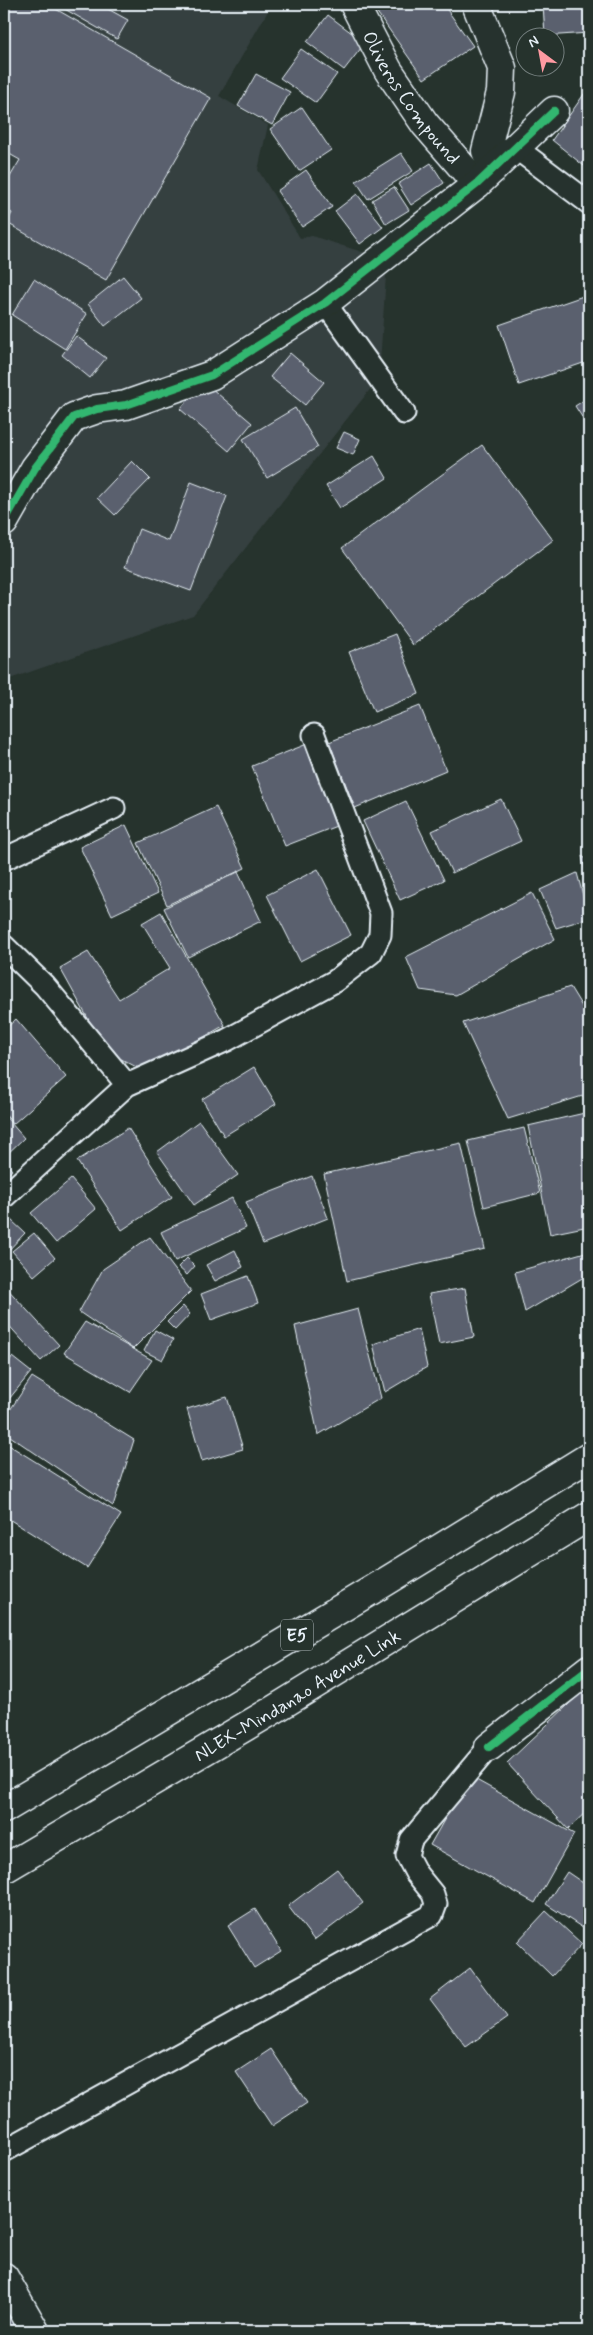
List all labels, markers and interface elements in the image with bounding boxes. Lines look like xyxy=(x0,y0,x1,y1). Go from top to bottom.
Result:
street label: Oliveros Compound xyxy=(356,27,465,170)
north arrow xyxy=(516,28,566,78)
text: N xyxy=(525,32,542,52)
road number: E5 xyxy=(281,1620,313,1650)
street label: NLEX-Mindanao Avenue Link xyxy=(190,1624,406,1768)

